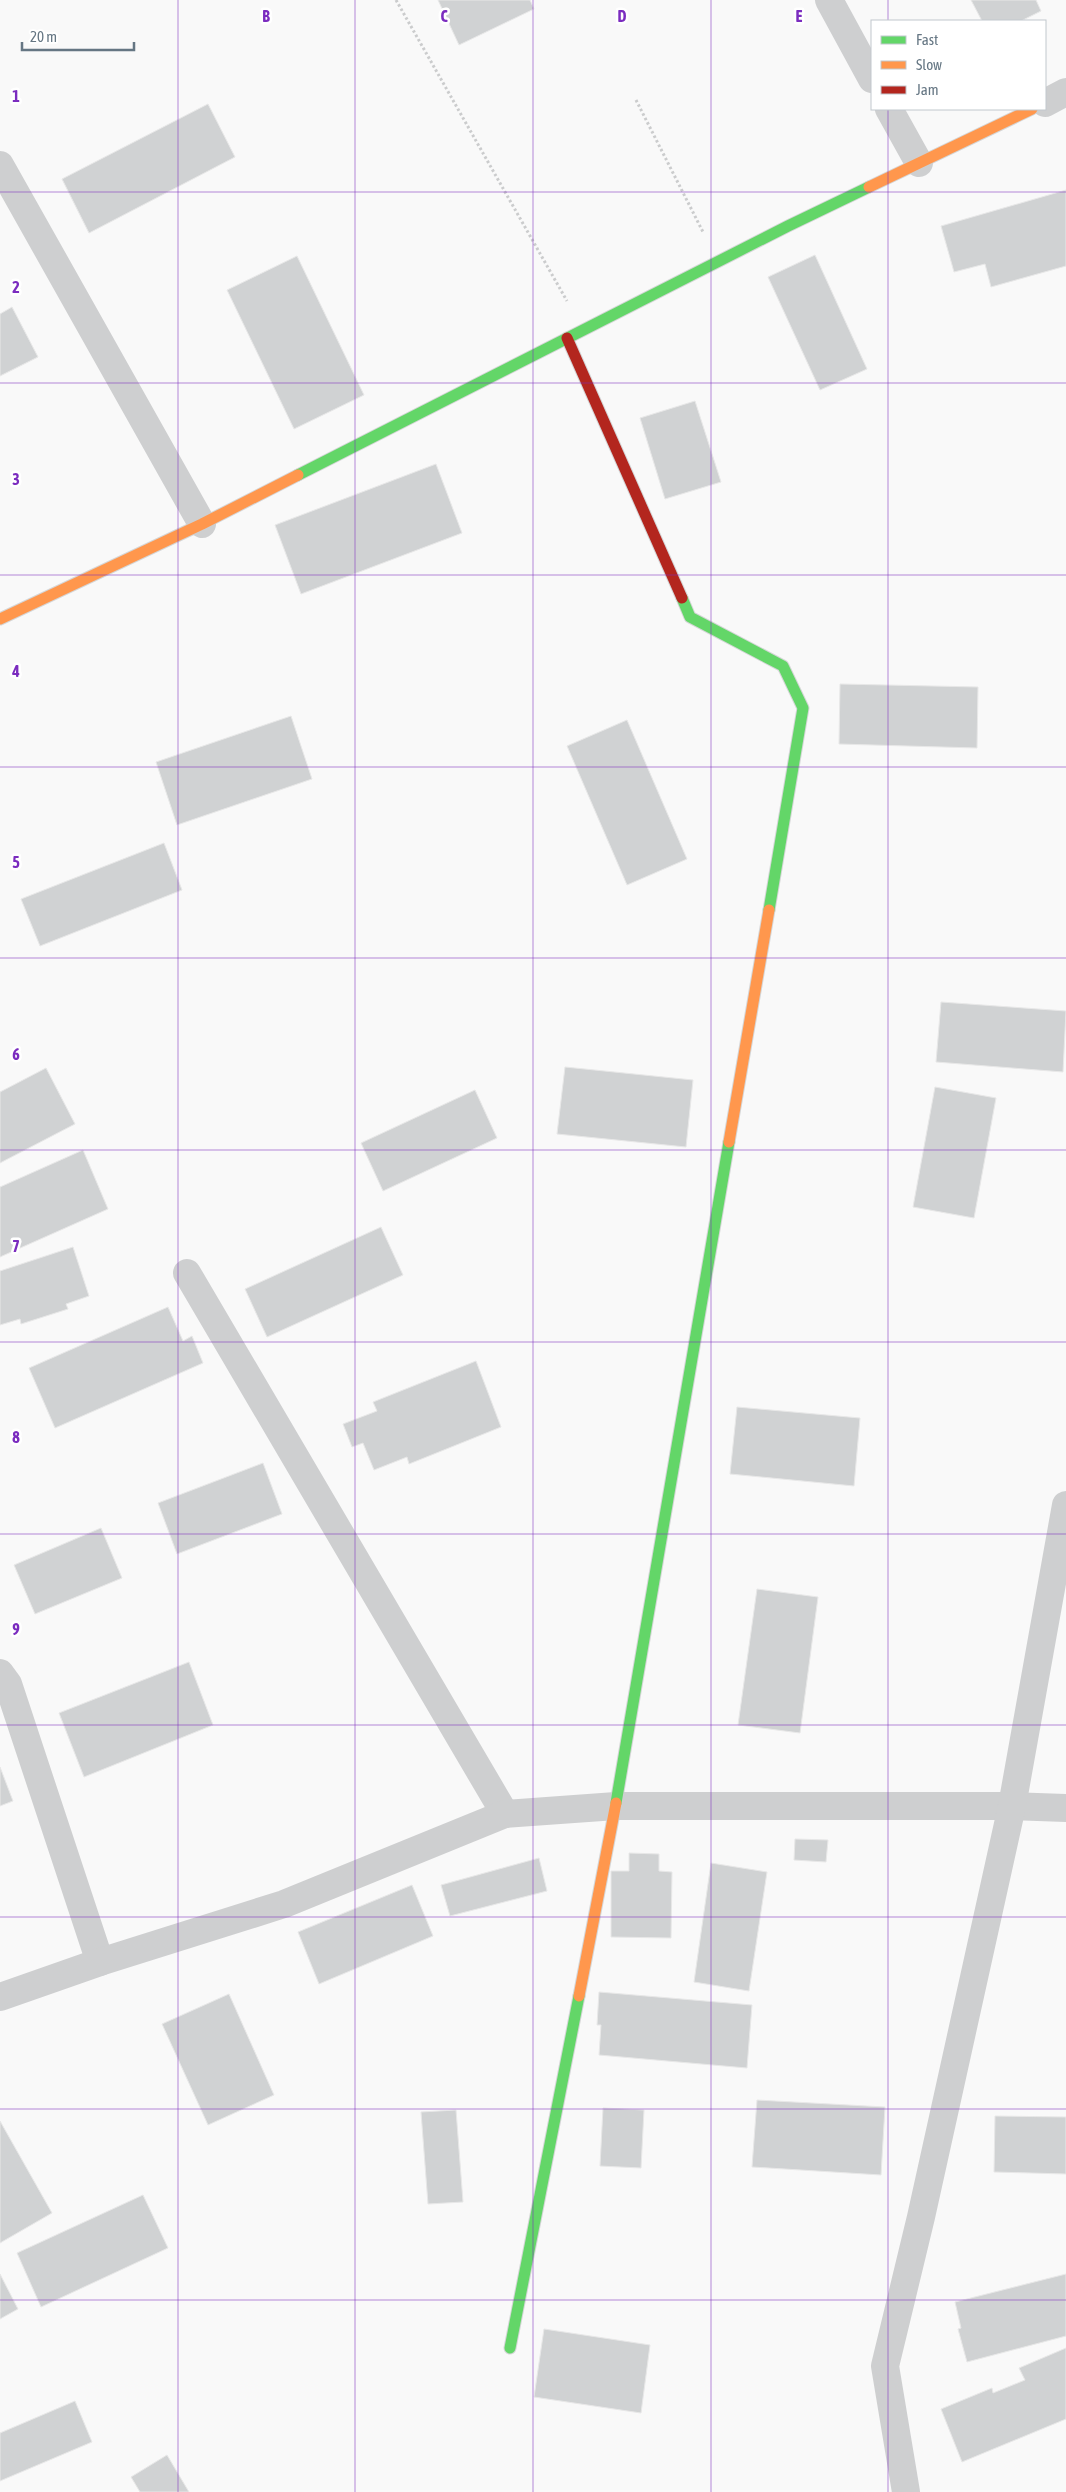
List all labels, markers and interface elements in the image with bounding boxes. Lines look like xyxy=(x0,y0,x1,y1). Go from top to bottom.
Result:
text: B xyxy=(262,7,270,25)
text: C xyxy=(440,7,448,25)
text: D xyxy=(618,7,627,25)
text: E xyxy=(796,7,803,25)
scale bar xyxy=(22,20,135,52)
legend xyxy=(871,20,1046,110)
text: 20 m xyxy=(30,28,57,45)
text: Fast xyxy=(916,31,938,48)
text: Slow xyxy=(916,56,942,73)
text: Jam xyxy=(916,81,939,98)
text: 1 xyxy=(12,87,20,105)
text: 2 xyxy=(12,278,20,296)
text: 3 xyxy=(12,470,20,488)
text: 4 xyxy=(11,662,20,680)
text: 5 xyxy=(12,853,20,871)
text: 6 xyxy=(12,1045,20,1063)
text: 7 xyxy=(12,1237,20,1255)
text: 8 xyxy=(12,1428,20,1446)
text: 9 xyxy=(12,1620,20,1638)

